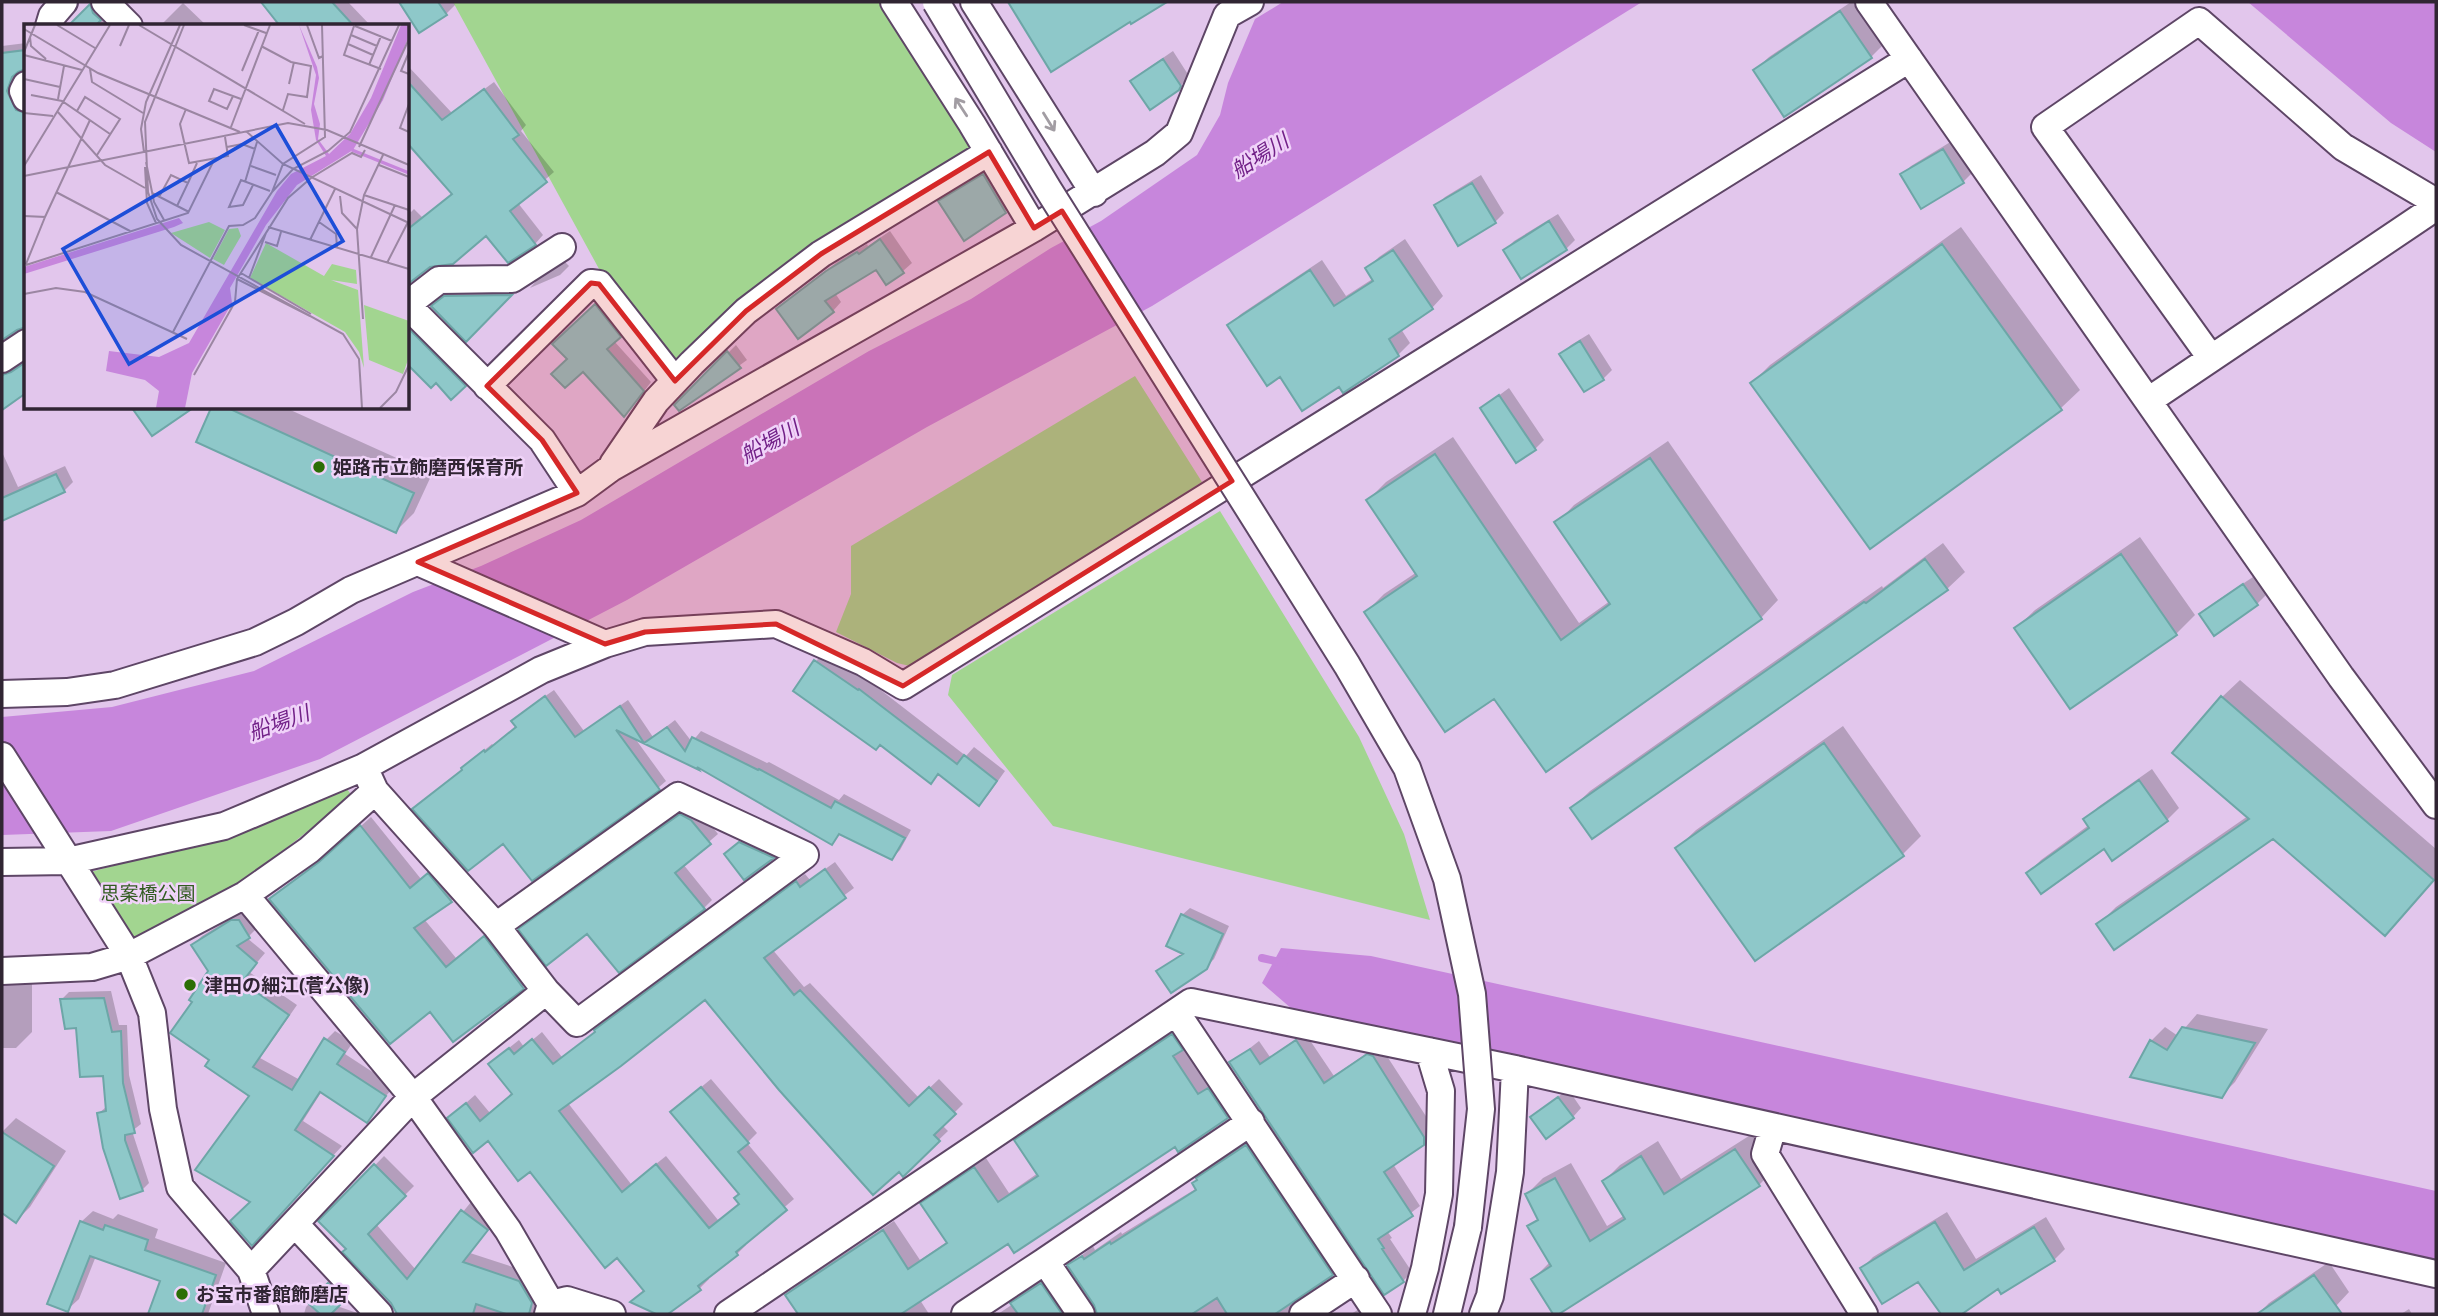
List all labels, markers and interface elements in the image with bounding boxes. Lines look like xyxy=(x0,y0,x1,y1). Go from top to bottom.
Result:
inset map xyxy=(24,24,410,410)
one-way arrow xyxy=(954,98,969,117)
one-way arrow xyxy=(1043,111,1057,131)
water label: 船場川 xyxy=(1225,126,1295,184)
water label: 船場川 xyxy=(735,413,806,469)
place label: 姫路市立飾磨西保育所 xyxy=(333,454,523,480)
marker: 姫路市立飾磨西保育所 xyxy=(311,459,327,475)
water label: 船場川 xyxy=(244,697,315,746)
park label: 思案橋公園 xyxy=(100,880,196,906)
place label: 津田の細江(菅公像) xyxy=(204,972,369,998)
marker: 津田の細江(菅公像) xyxy=(182,977,198,993)
place label: お宝市番館飾磨店 xyxy=(196,1281,348,1307)
marker: お宝市番館飾磨店 xyxy=(174,1286,190,1302)

